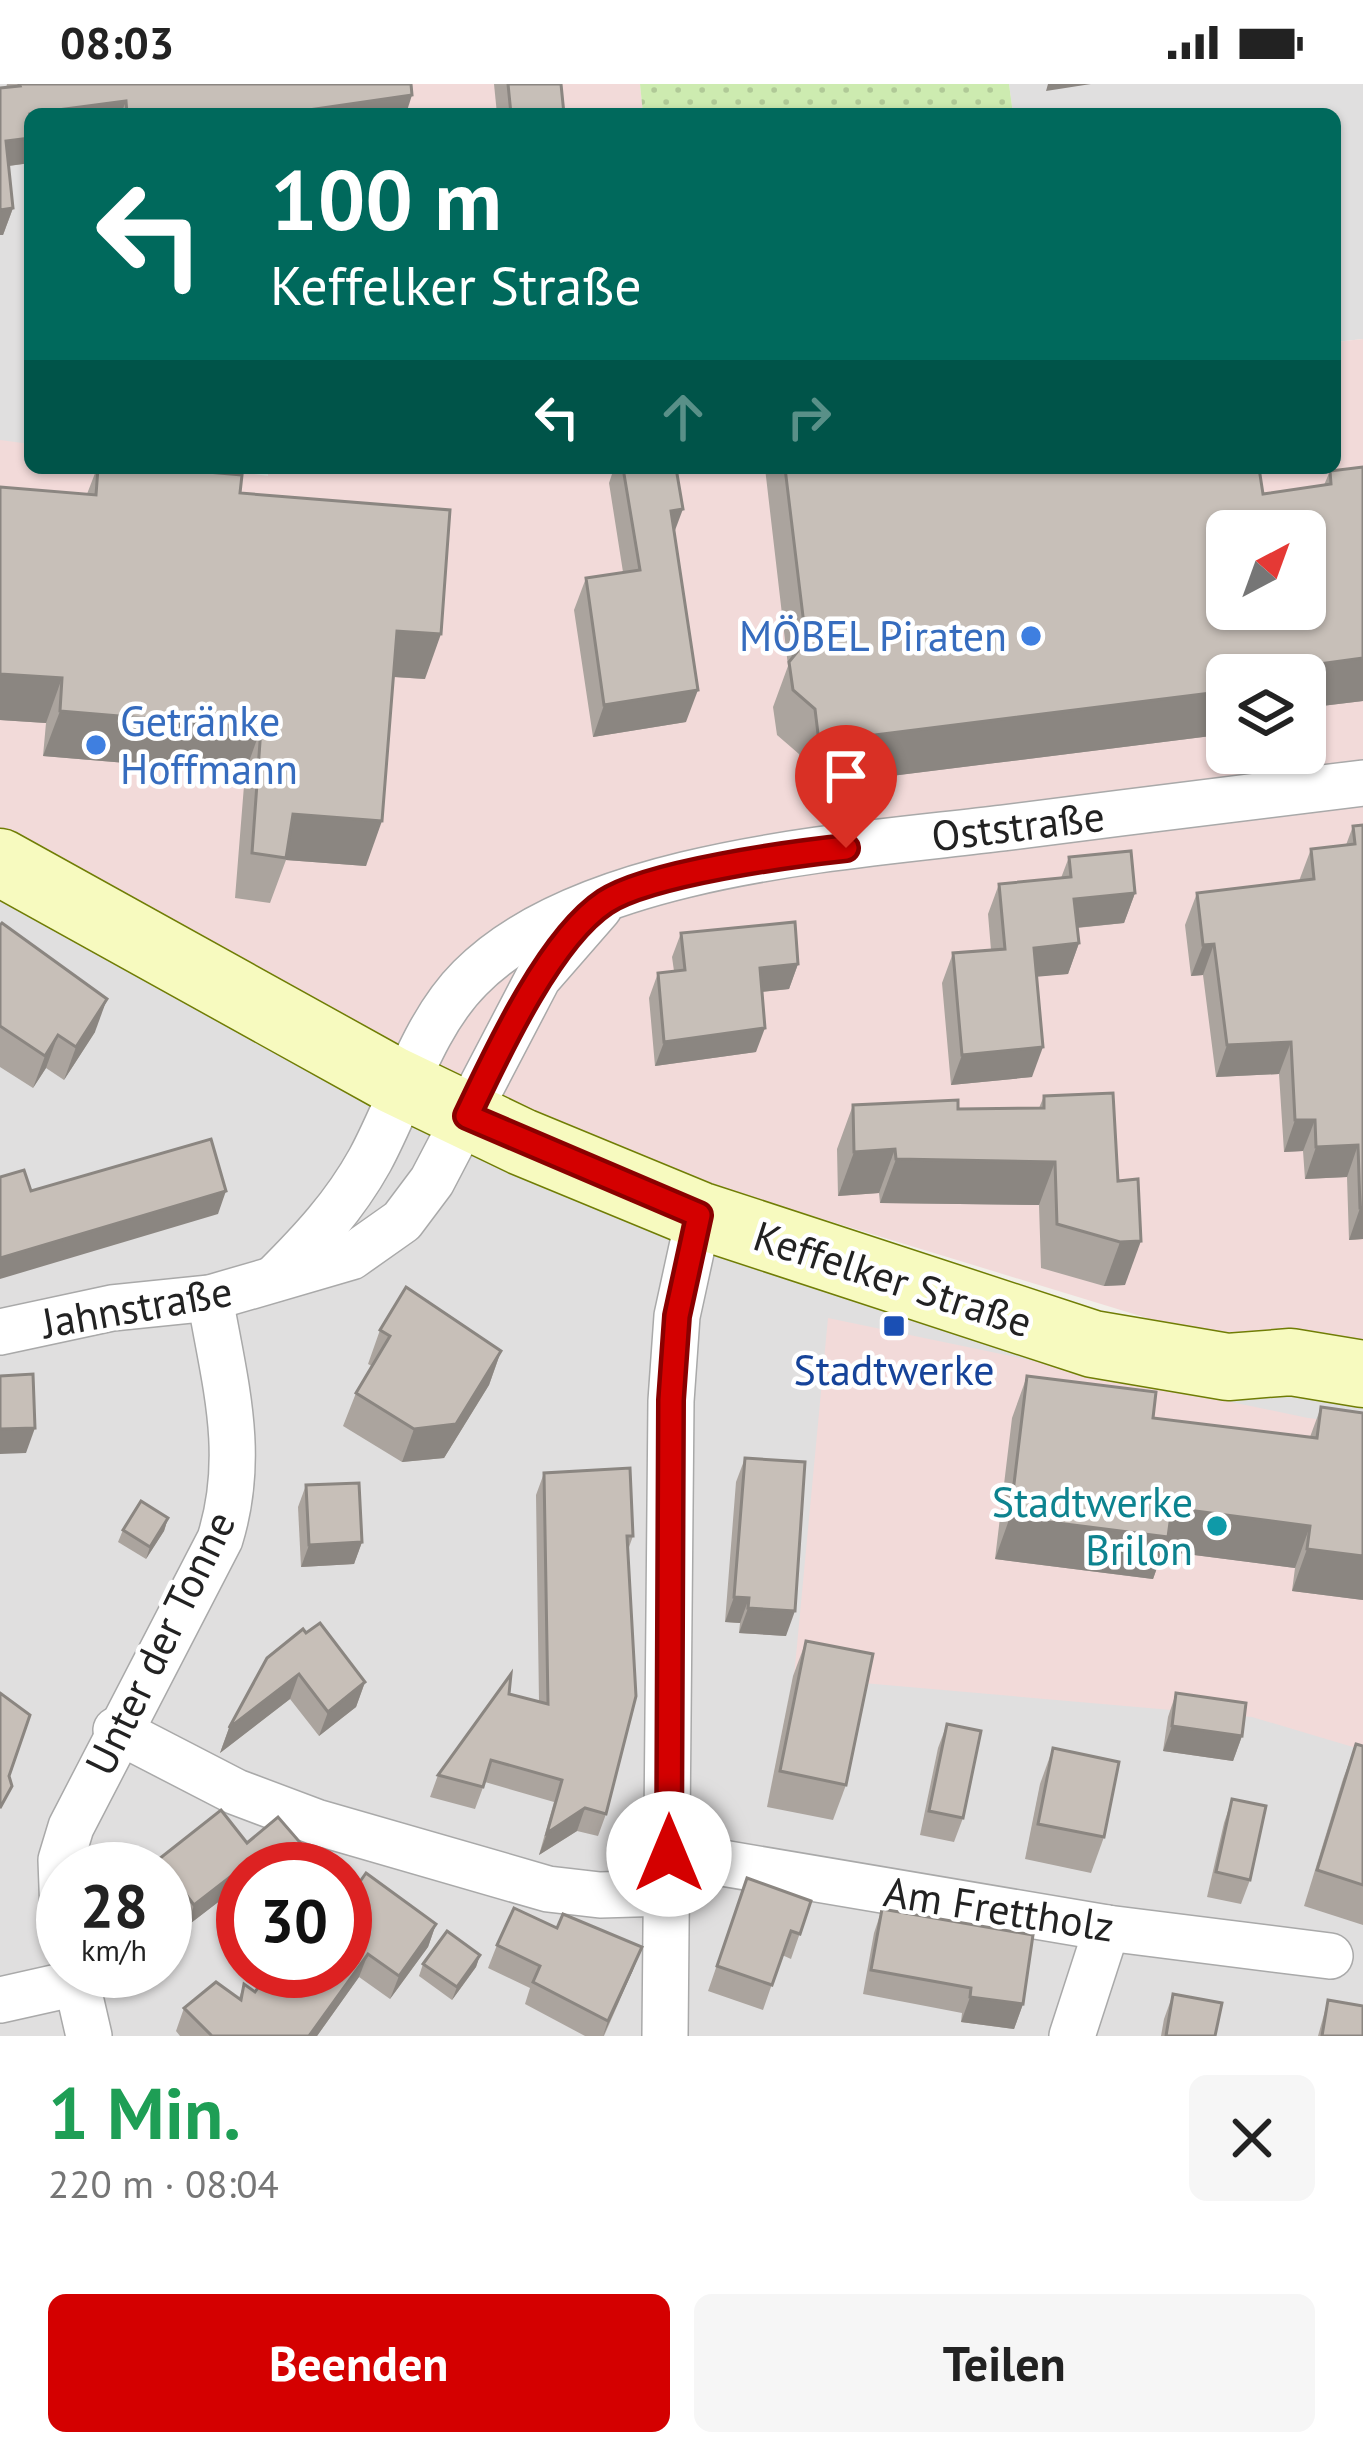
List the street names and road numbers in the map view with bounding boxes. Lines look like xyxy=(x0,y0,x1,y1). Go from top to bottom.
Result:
street label: Oststraße xyxy=(928,788,1108,863)
street label: Keffelker Straße xyxy=(747,1208,1039,1349)
street label: Jahnstraße xyxy=(36,1263,236,1351)
street label: Unter der Tonne xyxy=(72,1502,247,1784)
street label: Am Frettholz xyxy=(880,1863,1118,1954)

